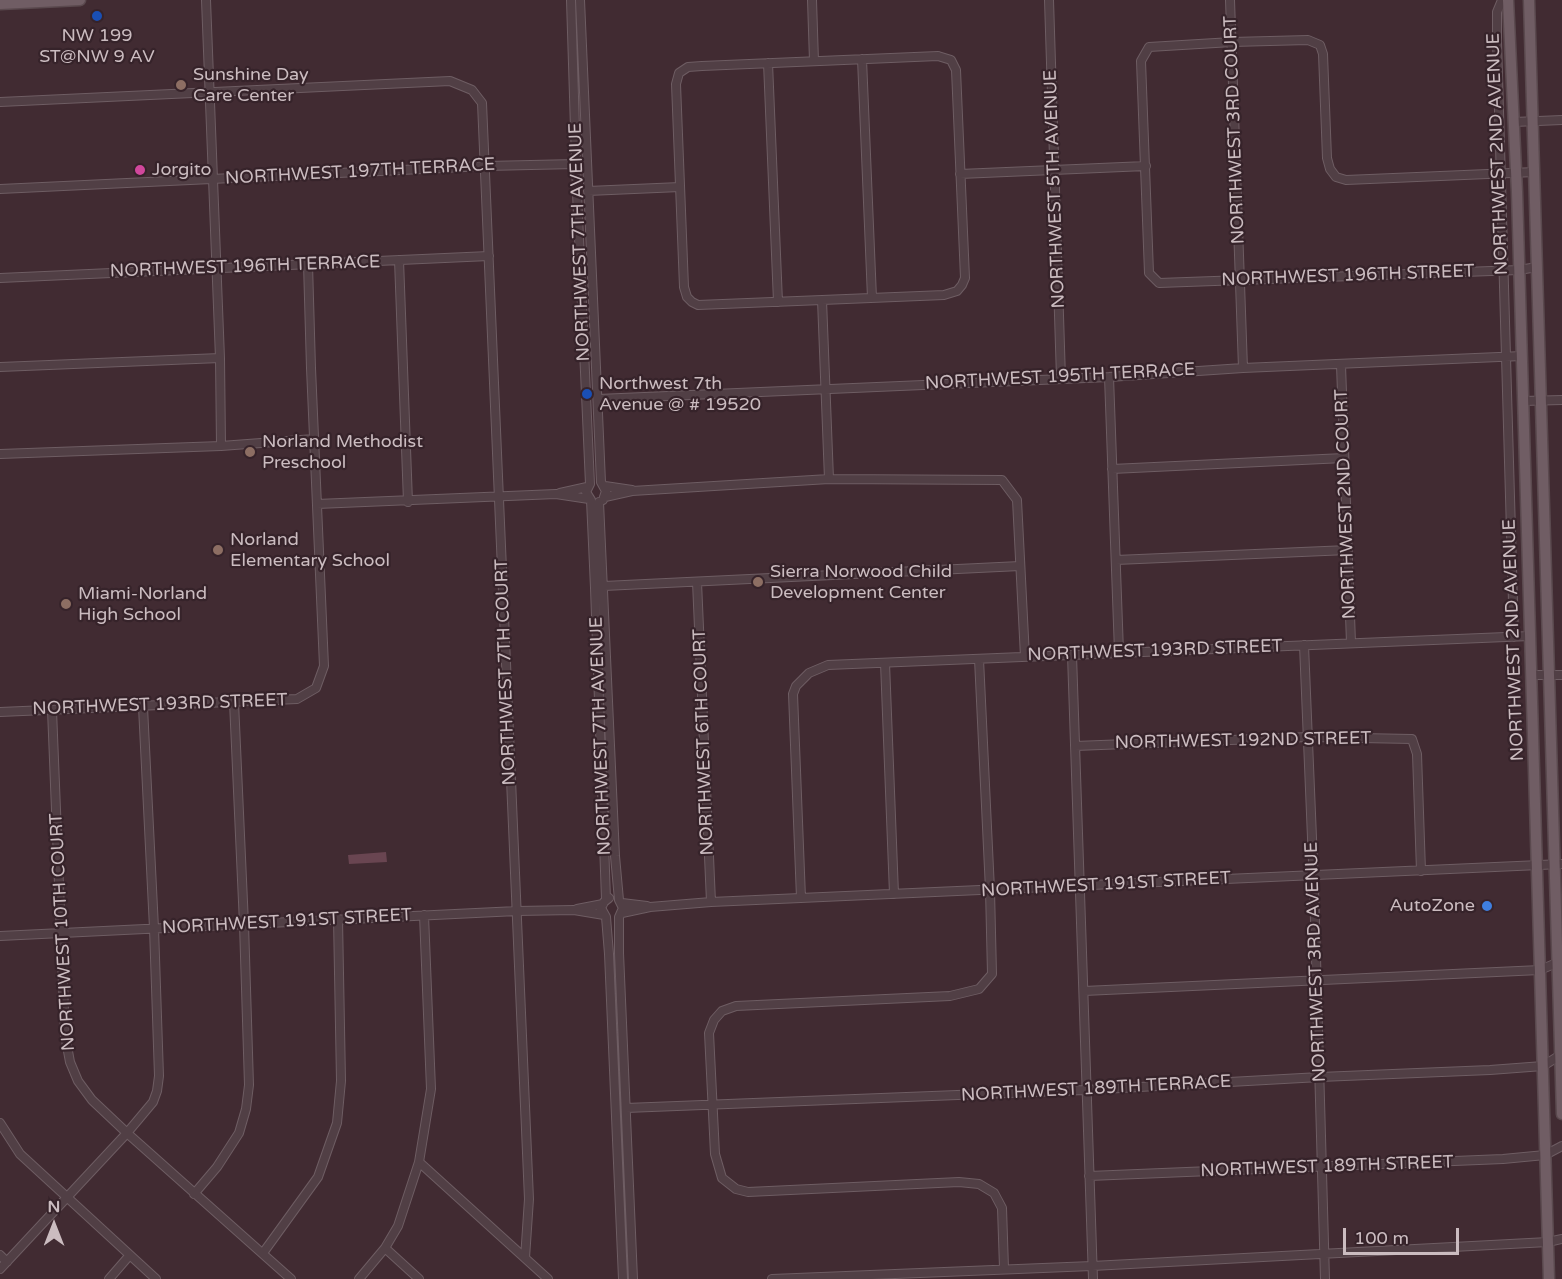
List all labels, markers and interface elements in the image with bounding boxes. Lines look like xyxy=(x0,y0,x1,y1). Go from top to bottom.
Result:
marker: NW 199 ST@NW 9 AV xyxy=(90,9,104,23)
street label: NORTHWEST 3RD COURT xyxy=(1220,15,1250,245)
place label: NW 199 ST@NW 9 AV xyxy=(39,25,155,68)
street label: NORTHWEST 2ND AVENUE xyxy=(1483,33,1513,275)
place label: Sunshine Day Care Center xyxy=(193,64,309,106)
street label: NORTHWEST 5TH AVENUE xyxy=(1040,69,1070,309)
marker: Sunshine Day Care Center xyxy=(174,78,188,92)
street label: NORTHWEST 7TH AVENUE xyxy=(565,122,595,362)
street label: NORTHWEST 197TH TERRACE xyxy=(224,154,496,190)
place label: Jorgito xyxy=(152,159,211,181)
marker: Jorgito xyxy=(133,163,147,177)
street label: NORTHWEST 196TH TERRACE xyxy=(109,251,381,283)
street label: NORTHWEST 196TH STREET xyxy=(1221,261,1475,291)
street label: NORTHWEST 195TH TERRACE xyxy=(924,359,1196,395)
place label: Northwest 7th Avenue @ # 19520 xyxy=(599,373,761,416)
marker: Northwest 7th Avenue @ # 19520 xyxy=(580,387,594,401)
street label: NORTHWEST 2ND COURT xyxy=(1331,389,1361,619)
place label: Norland Methodist Preschool xyxy=(262,431,423,474)
marker: Norland Methodist Preschool xyxy=(243,445,257,459)
street label: NORTHWEST 2ND AVENUE xyxy=(1499,519,1529,761)
place label: Norland Elementary School xyxy=(230,529,390,572)
marker: Norland Elementary School xyxy=(211,543,225,557)
street label: NORTHWEST 7TH COURT xyxy=(491,558,521,786)
place label: Sierra Norwood Child Development Center xyxy=(770,561,952,604)
marker: Sierra Norwood Child Development Center xyxy=(751,575,765,589)
place label: Miami-Norland High School xyxy=(78,583,207,626)
marker: Miami-Norland High School xyxy=(59,597,73,611)
street label: NORTHWEST 7TH AVENUE xyxy=(586,616,616,856)
street label: NORTHWEST 6TH COURT xyxy=(689,628,719,856)
street label: NORTHWEST 193RD STREET xyxy=(1027,636,1283,666)
street label: NORTHWEST 193RD STREET xyxy=(32,690,288,720)
street label: NORTHWEST 192ND STREET xyxy=(1114,728,1372,754)
street label: NORTHWEST 10TH COURT xyxy=(46,812,80,1052)
street label: NORTHWEST 3RD AVENUE xyxy=(1301,841,1331,1083)
street label: NORTHWEST 191ST STREET xyxy=(980,868,1232,902)
place label: AutoZone xyxy=(1390,895,1475,917)
marker: AutoZone xyxy=(1480,899,1494,913)
street label: NORTHWEST 191ST STREET xyxy=(161,905,413,939)
street label: NORTHWEST 189TH TERRACE xyxy=(960,1071,1232,1107)
street label: NORTHWEST 189TH STREET xyxy=(1200,1152,1454,1182)
north arrow xyxy=(24,1195,84,1255)
text: N xyxy=(48,1197,60,1217)
scale bar xyxy=(1346,1216,1462,1254)
text: 100 m xyxy=(1354,1227,1409,1249)

